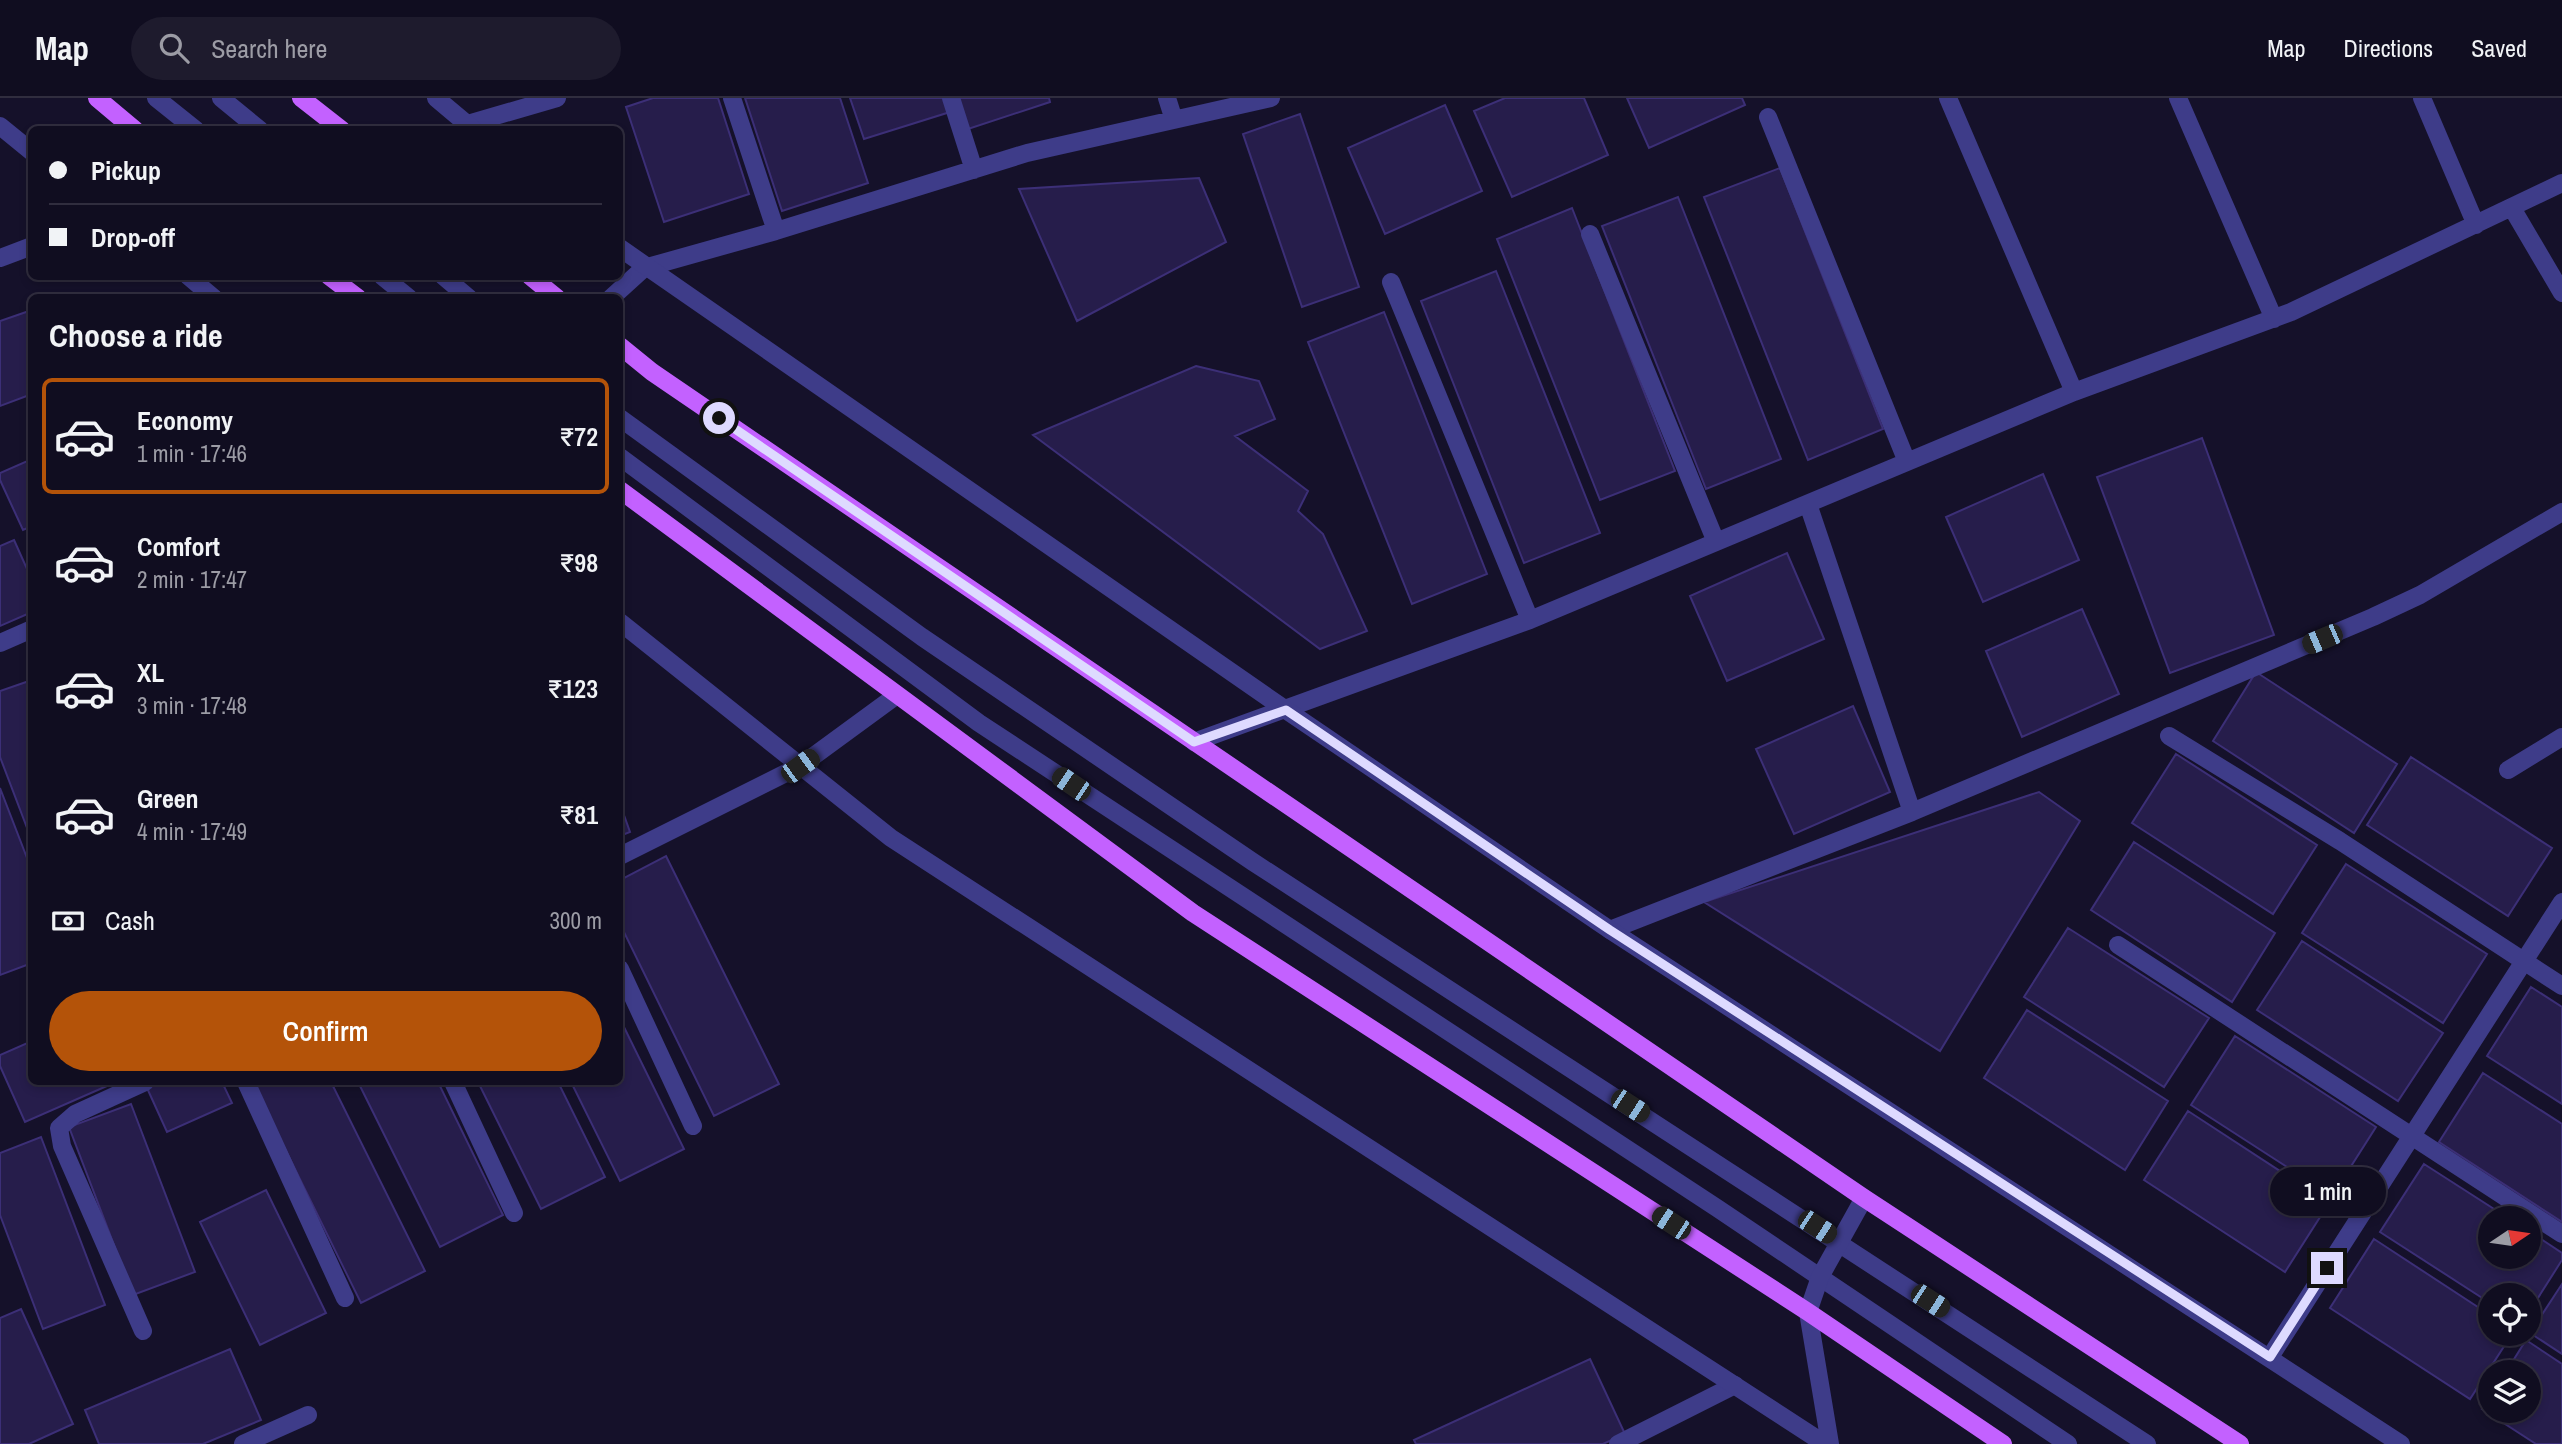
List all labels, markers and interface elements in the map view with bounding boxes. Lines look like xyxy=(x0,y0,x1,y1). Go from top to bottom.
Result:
search box xyxy=(131,17,621,80)
text: Map xyxy=(35,26,89,70)
icon: search xyxy=(155,29,193,67)
text: Search here xyxy=(211,31,327,66)
text: Map xyxy=(2267,32,2305,64)
text: Directions xyxy=(2343,32,2433,64)
text: Saved xyxy=(2471,32,2527,64)
text: Pickup xyxy=(91,153,161,188)
text: Drop-off xyxy=(91,220,175,255)
text: Choose a ride xyxy=(49,314,223,357)
route start xyxy=(703,402,735,434)
text: Economy xyxy=(137,403,233,438)
icon: car xyxy=(53,405,116,468)
text: ₹72 xyxy=(559,419,598,454)
text: 1 min · 17:46 xyxy=(137,438,247,469)
text: Comfort xyxy=(137,529,220,564)
icon: car xyxy=(53,531,116,594)
text: ₹98 xyxy=(559,545,598,580)
text: 2 min · 17:47 xyxy=(137,564,247,595)
car xyxy=(2299,621,2346,657)
text: XL xyxy=(137,655,164,690)
icon: car xyxy=(53,657,116,720)
text: ₹123 xyxy=(548,671,598,706)
text: 3 min · 17:48 xyxy=(137,690,247,721)
car xyxy=(777,745,824,787)
car xyxy=(1048,764,1095,804)
text: Green xyxy=(137,781,199,816)
icon: car xyxy=(53,783,116,846)
text: ₹81 xyxy=(559,797,598,832)
text: 4 min · 17:49 xyxy=(137,816,247,847)
icon: cash xyxy=(49,902,87,940)
text: Cash xyxy=(105,903,155,938)
text: 300 m xyxy=(550,905,602,936)
button: Confirm xyxy=(49,991,602,1071)
car xyxy=(1607,1086,1654,1126)
callout: 1 min xyxy=(2269,1166,2385,1216)
text: 1 min xyxy=(2304,1176,2352,1207)
car xyxy=(1648,1203,1695,1243)
north arrow xyxy=(2478,1206,2541,1269)
map controls xyxy=(2478,1206,2541,1423)
car xyxy=(1794,1207,1841,1247)
route end xyxy=(2311,1252,2343,1284)
car xyxy=(1907,1281,1954,1321)
button: locate xyxy=(2478,1283,2541,1346)
button: layers xyxy=(2478,1360,2541,1423)

